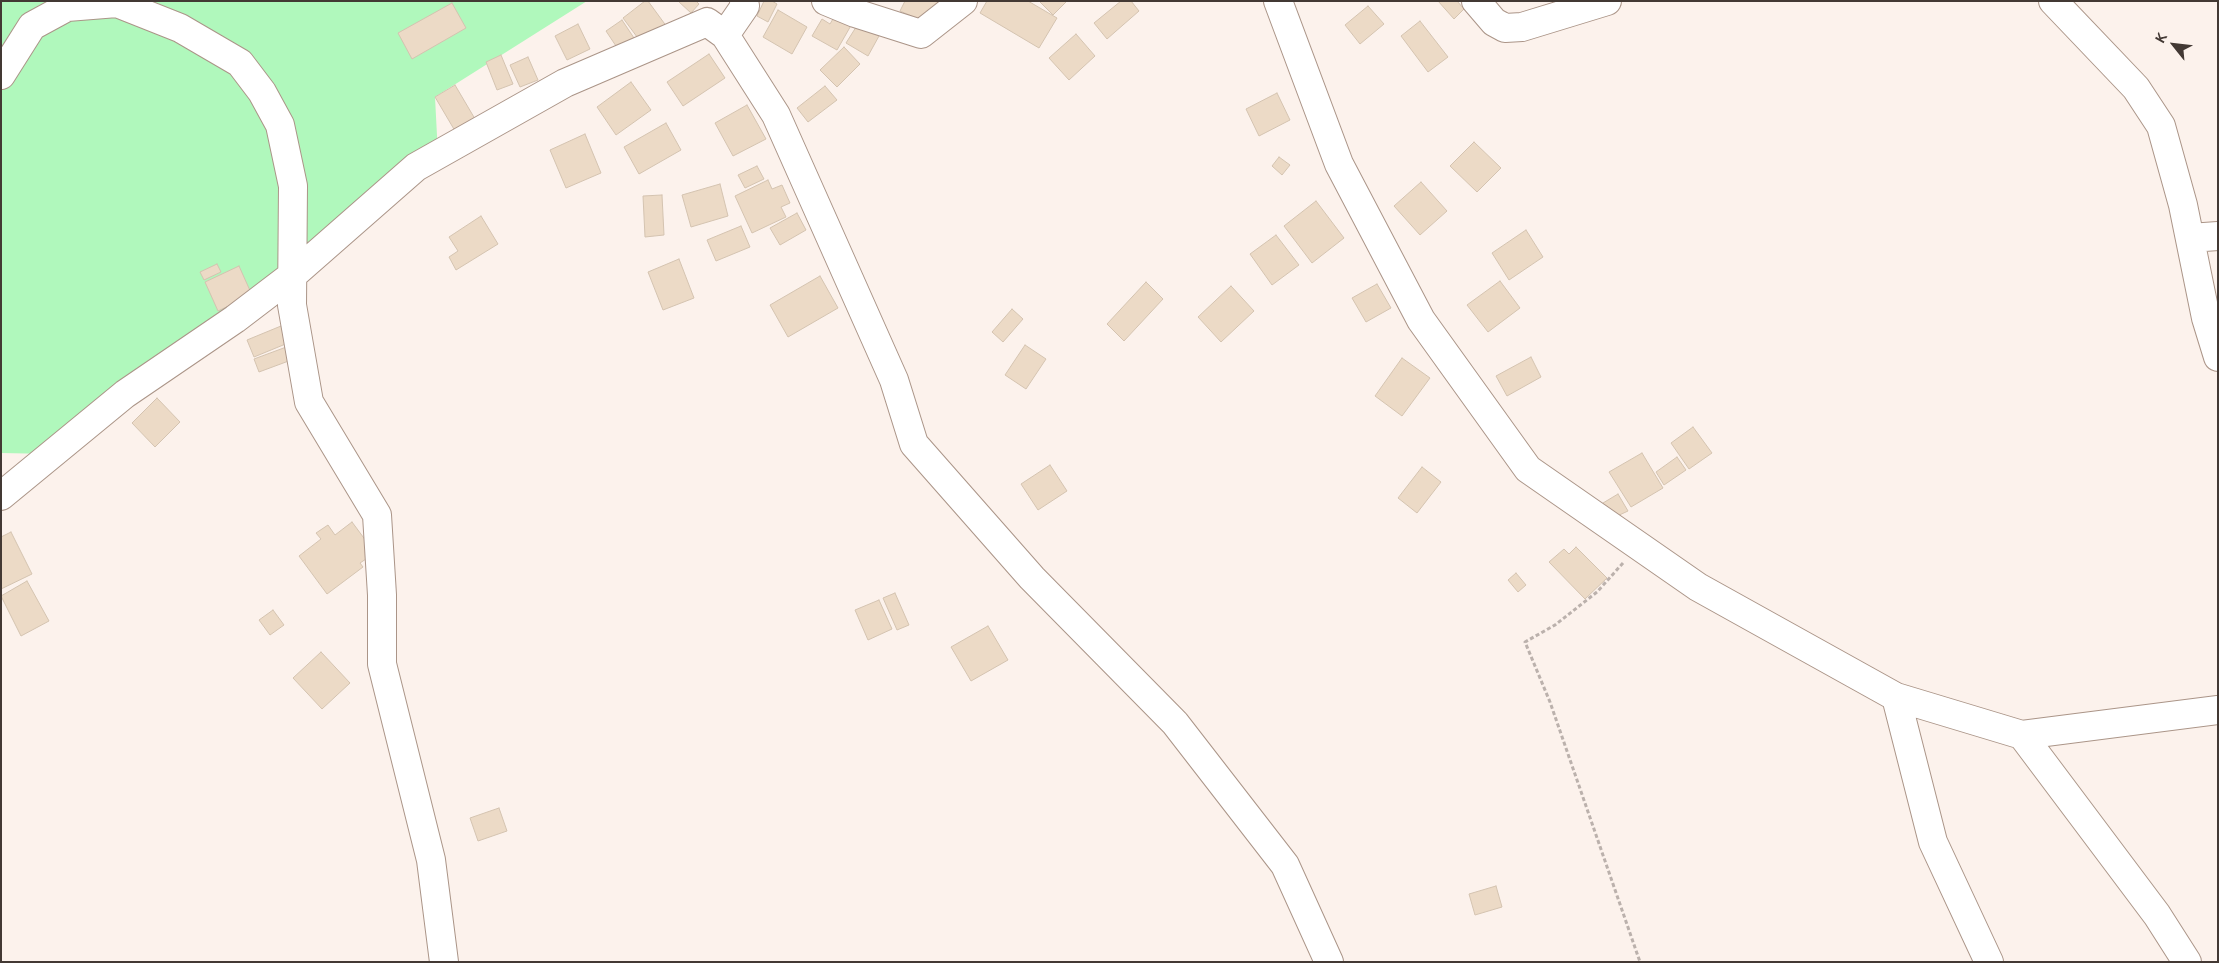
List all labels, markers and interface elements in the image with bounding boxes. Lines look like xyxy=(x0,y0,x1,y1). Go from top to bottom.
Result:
north arrow xyxy=(2149,20,2199,70)
text: K xyxy=(2152,30,2170,46)

